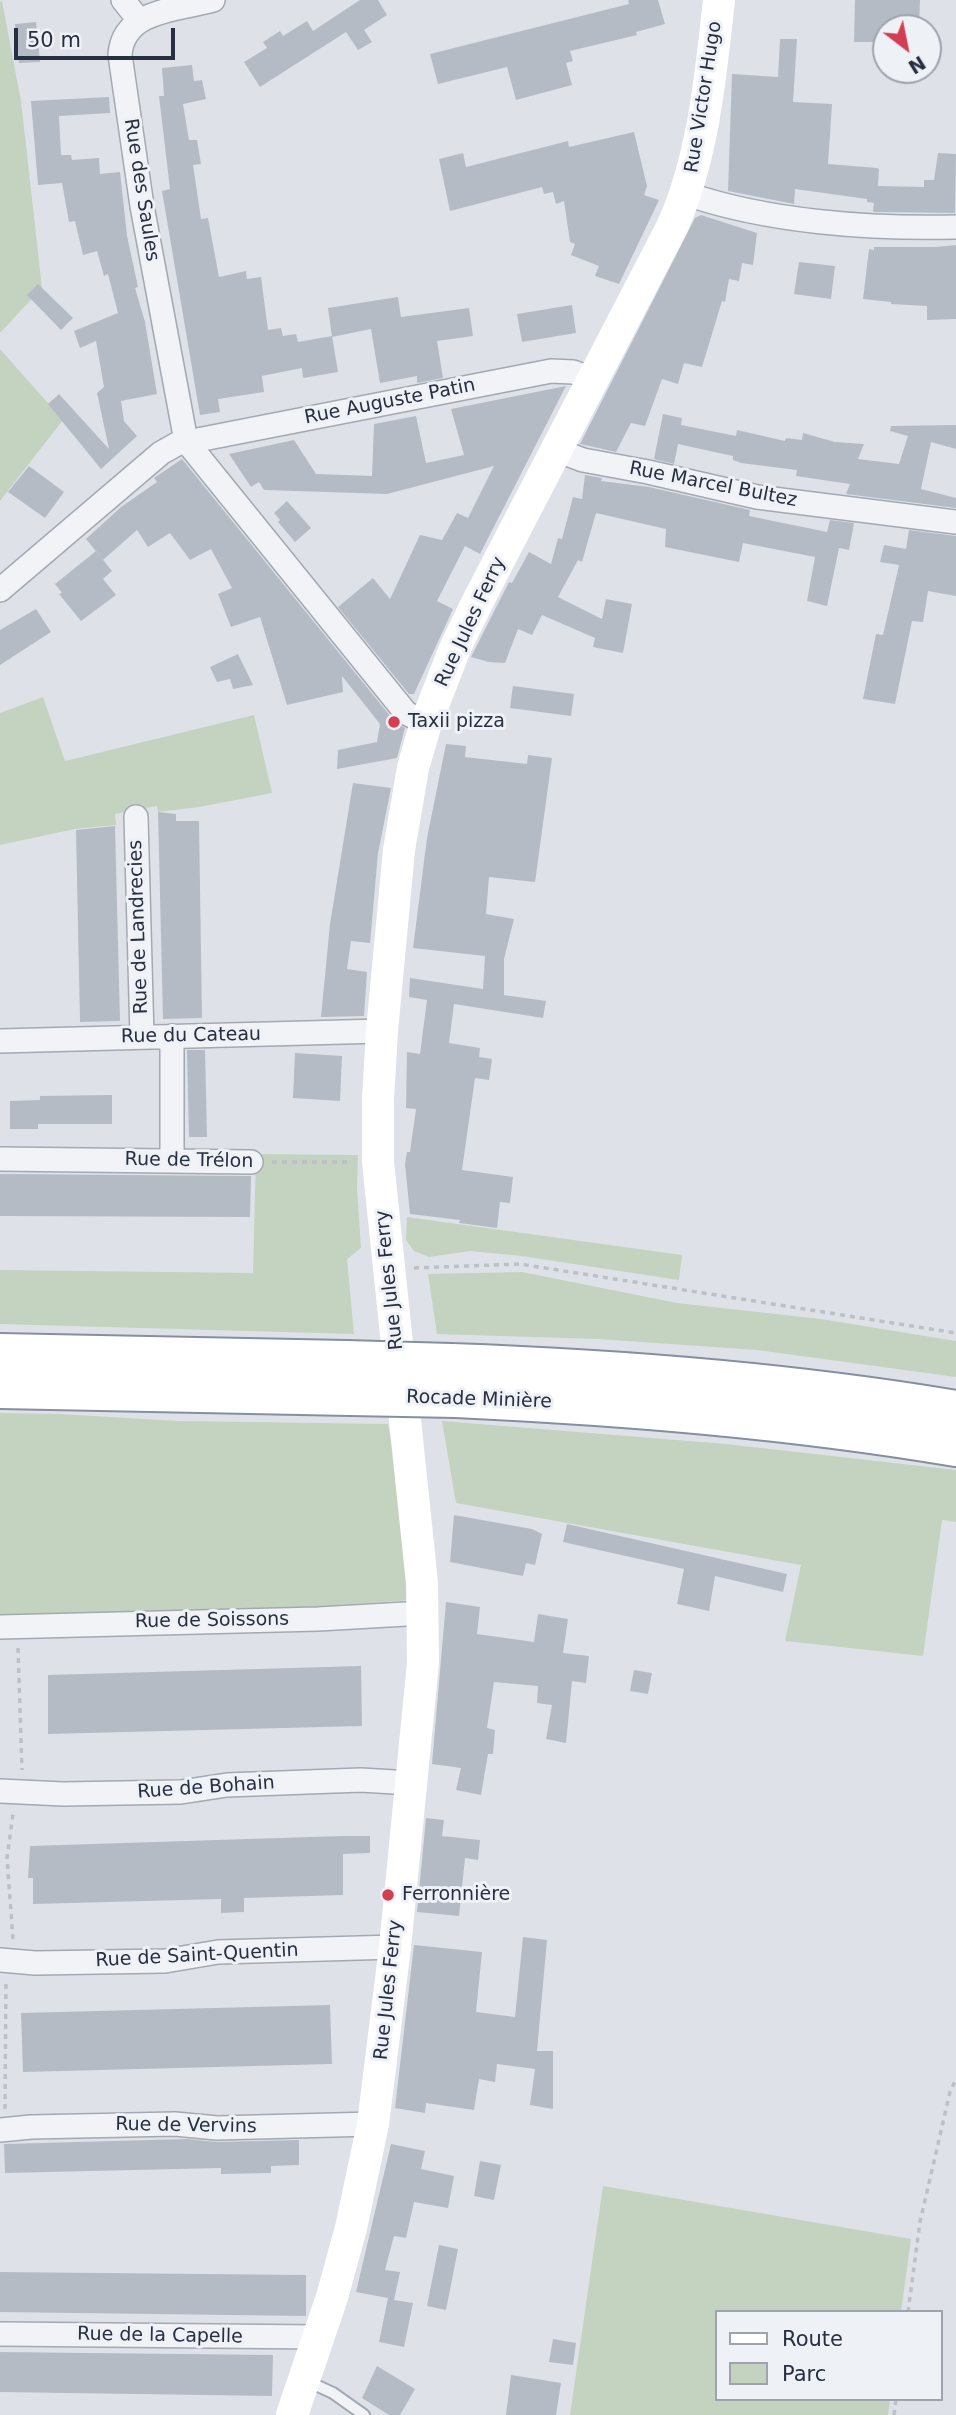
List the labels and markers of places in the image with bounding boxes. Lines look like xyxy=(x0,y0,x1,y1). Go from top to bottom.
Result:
place label: Taxii pizza xyxy=(408,711,505,733)
marker: Taxii pizza xyxy=(386,714,402,730)
place label: Ferronnière xyxy=(402,1884,510,1906)
marker: Ferronnière xyxy=(380,1887,396,1903)

